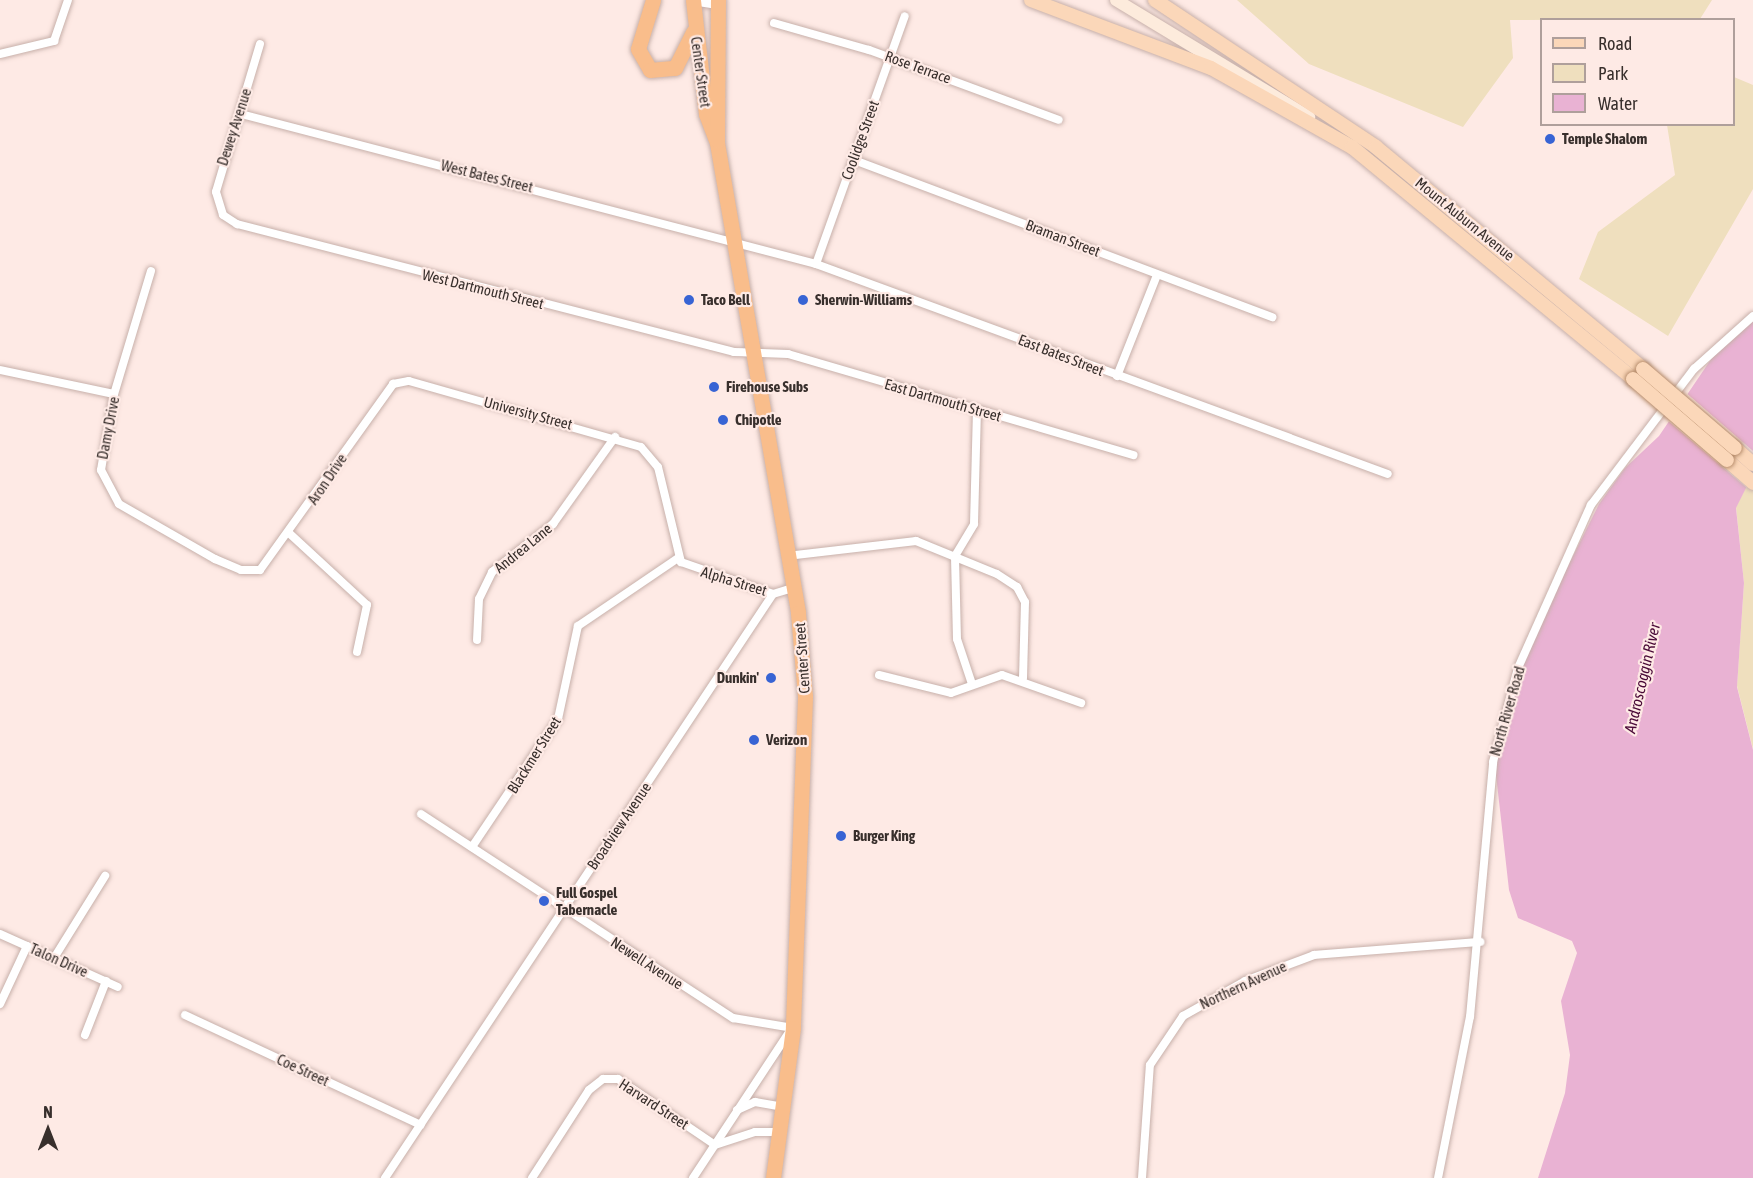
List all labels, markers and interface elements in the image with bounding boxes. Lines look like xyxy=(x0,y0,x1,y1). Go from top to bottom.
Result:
legend xyxy=(1540,18,1735,126)
text: Road xyxy=(1598,33,1632,54)
street label: Center Street xyxy=(687,35,715,109)
street label: Rose Terrace xyxy=(882,47,954,87)
text: Park xyxy=(1598,63,1628,84)
street label: Dewey Avenue xyxy=(213,86,255,168)
text: Water xyxy=(1598,93,1637,114)
street label: Coolidge Street xyxy=(837,98,883,182)
place label: Temple Shalom xyxy=(1562,130,1647,148)
marker: Temple Shalom xyxy=(1543,132,1557,146)
street label: West Bates Street xyxy=(439,156,535,196)
street label: Mount Auburn Avenue xyxy=(1412,174,1518,264)
street label: Braman Street xyxy=(1023,216,1103,260)
street label: West Dartmouth Street xyxy=(420,265,546,313)
place label: Taco Bell xyxy=(701,291,750,309)
place label: Sherwin-Williams xyxy=(815,291,912,309)
marker: Taco Bell xyxy=(682,293,696,307)
marker: Sherwin-Williams xyxy=(796,293,810,307)
street label: East Bates Street xyxy=(1016,330,1106,380)
street label: East Dartmouth Street xyxy=(883,375,1003,425)
place label: Firehouse Subs xyxy=(726,378,808,396)
marker: Firehouse Subs xyxy=(707,380,721,394)
street label: University Street xyxy=(482,393,574,433)
street label: Damy Drive xyxy=(93,395,123,461)
place label: Chipotle xyxy=(735,411,782,429)
marker: Chipotle xyxy=(716,413,730,427)
street label: Aron Drive xyxy=(304,450,350,508)
street label: Andrea Lane xyxy=(491,519,555,577)
street label: Alpha Street xyxy=(699,563,769,599)
water label: Androscoggin River xyxy=(1620,621,1664,735)
street label: Center Street xyxy=(791,622,813,694)
street label: North River Road xyxy=(1486,664,1528,758)
place label: Dunkin' xyxy=(717,669,759,687)
marker: Dunkin' xyxy=(764,671,778,685)
street label: Blackmer Street xyxy=(503,713,565,797)
place label: Verizon xyxy=(766,731,807,749)
marker: Verizon xyxy=(747,733,761,747)
street label: Broadview Avenue xyxy=(583,779,655,873)
place label: Burger King xyxy=(853,827,915,845)
marker: Burger King xyxy=(834,829,848,843)
place label: Full Gospel Tabernacle xyxy=(556,883,617,918)
marker: Full Gospel Tabernacle xyxy=(537,894,551,908)
street label: Newell Avenue xyxy=(607,933,687,993)
street label: Talon Drive xyxy=(27,939,91,981)
street label: Northern Avenue xyxy=(1197,957,1289,1013)
street label: Coe Street xyxy=(274,1050,332,1090)
street label: Harvard Street xyxy=(616,1075,692,1133)
north arrow xyxy=(18,1100,78,1160)
text: N xyxy=(43,1103,53,1121)

